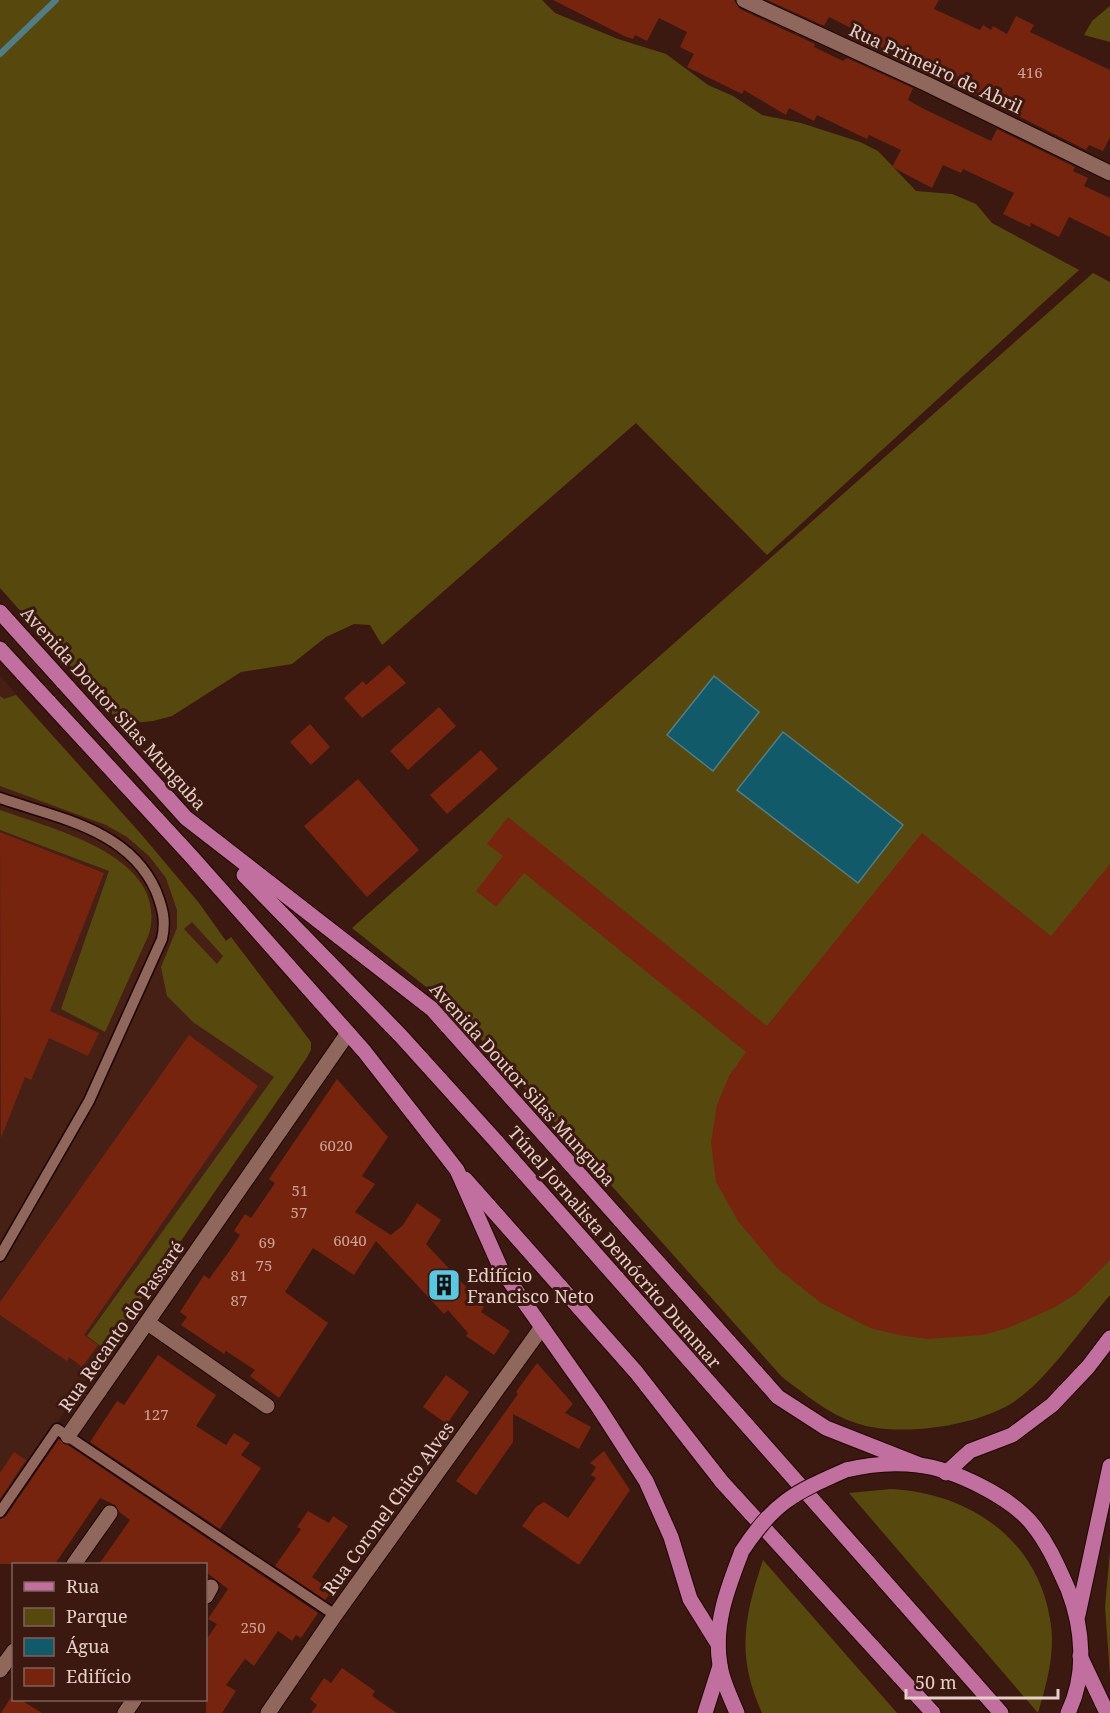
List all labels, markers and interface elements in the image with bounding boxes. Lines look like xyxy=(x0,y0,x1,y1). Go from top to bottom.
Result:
street label: Rua Primeiro de Abril xyxy=(846,17,1027,119)
house number: 416 xyxy=(1017,62,1043,82)
street label: Avenida Doutor Silas Munguba xyxy=(16,601,212,815)
street label: Avenida Doutor Silas Munguba xyxy=(425,977,621,1191)
street label: Túnel Jornalista Demócrito Dummar xyxy=(503,1121,727,1374)
house number: 6020 xyxy=(319,1135,353,1155)
house number: 51 xyxy=(292,1180,308,1200)
house number: 57 xyxy=(291,1202,307,1222)
house number: 6040 xyxy=(333,1230,367,1250)
house number: 69 xyxy=(259,1232,275,1252)
street label: Rua Recanto do Passaré xyxy=(53,1236,189,1416)
house number: 75 xyxy=(256,1255,272,1275)
place label: Edifício Francisco Neto xyxy=(467,1263,594,1308)
house number: 81 xyxy=(231,1265,247,1285)
building icon: Edifício Francisco Neto xyxy=(426,1267,462,1303)
house number: 87 xyxy=(231,1290,247,1310)
house number: 127 xyxy=(143,1404,169,1424)
street label: Rua Coronel Chico Alves xyxy=(317,1417,459,1599)
legend xyxy=(12,1563,207,1701)
text: Rua xyxy=(66,1574,99,1598)
text: Parque xyxy=(66,1604,128,1628)
house number: 250 xyxy=(240,1617,266,1637)
text: Água xyxy=(66,1634,110,1658)
scale bar xyxy=(906,1662,1058,1700)
text: Edifício xyxy=(66,1664,131,1688)
text: 50 m xyxy=(915,1670,957,1694)

